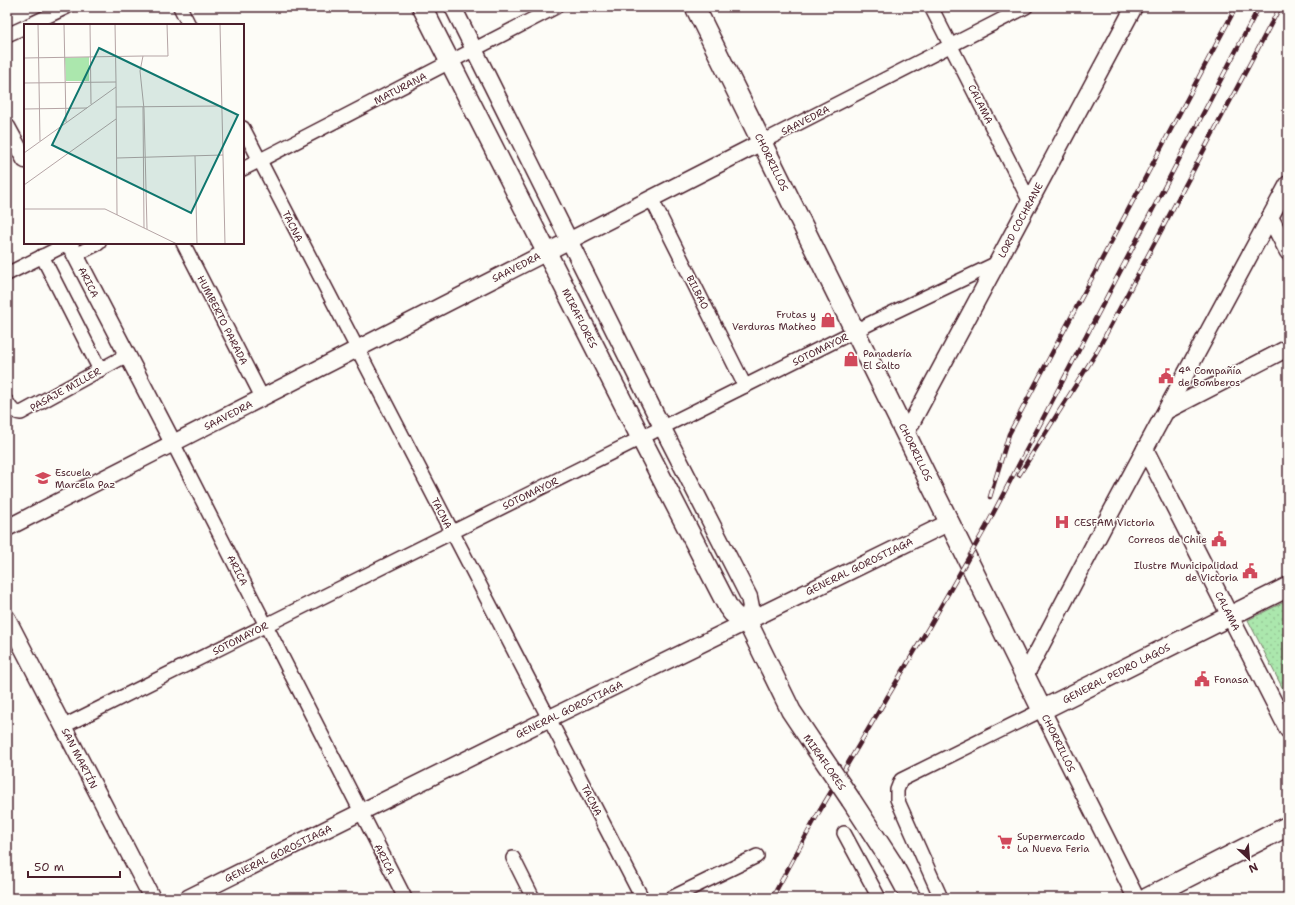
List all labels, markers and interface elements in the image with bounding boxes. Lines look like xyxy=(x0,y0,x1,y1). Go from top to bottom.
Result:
inset map xyxy=(24,24,244,244)
street label: MATURANA xyxy=(372,70,429,107)
street label: CALAMA xyxy=(965,82,996,126)
street label: SAAVEDRA xyxy=(779,103,832,138)
street label: CHORRILLOS xyxy=(752,131,791,194)
street label: LORD COCHRANE xyxy=(995,180,1046,260)
street label: TACNA xyxy=(279,208,306,244)
street label: SAAVEDRA xyxy=(490,250,543,285)
street label: ARICA xyxy=(75,265,102,300)
street label: HUMBERTO PARADA xyxy=(194,273,251,367)
street label: BILBAO xyxy=(683,273,712,312)
street label: MIRAFLORES xyxy=(559,286,600,351)
place label: Frutas y Verduras Matheo xyxy=(732,308,816,333)
shop icon: Frutas y Verduras Matheo xyxy=(819,311,837,329)
street label: SOTOMAYOR xyxy=(790,330,850,369)
place label: Panadería El Salto xyxy=(863,347,913,372)
shop icon: Panadería El Salto xyxy=(842,350,860,368)
place label: 4ª Compañía de Bomberos xyxy=(1178,364,1242,389)
street label: PASAJE MILLER xyxy=(28,365,103,414)
public building icon: 4ª Compañía de Bomberos xyxy=(1157,367,1175,385)
street label: SAAVEDRA xyxy=(202,398,255,433)
street label: CHORRILLOS xyxy=(896,421,935,484)
place label: Escuela Marcela Paz xyxy=(55,466,115,491)
school or university icon: Escuela Marcela Paz xyxy=(34,469,52,487)
street label: SOTOMAYOR xyxy=(500,474,560,513)
street label: TACNA xyxy=(428,495,455,531)
hospital icon: CESFAM Victoria xyxy=(1053,513,1071,531)
place label: CESFAM Victoria xyxy=(1074,516,1155,529)
public building icon: Correos de Chile xyxy=(1210,530,1228,548)
place label: Correos de Chile xyxy=(1128,533,1207,546)
street label: GENERAL GOROSTIAGA xyxy=(803,535,915,598)
street label: ARICA xyxy=(224,553,251,588)
place label: Ilustre Municipalidad de Victoria xyxy=(1134,559,1239,584)
public building icon: Ilustre Municipalidad de Victoria xyxy=(1241,562,1259,580)
street label: CALAMA xyxy=(1212,589,1243,633)
street label: SOTOMAYOR xyxy=(210,619,270,658)
street label: GENERAL PEDRO LAGOS xyxy=(1060,640,1173,706)
public building icon: Fonasa xyxy=(1193,670,1211,688)
place label: Fonasa xyxy=(1214,673,1249,686)
street label: GENERAL GOROSTIAGA xyxy=(513,678,625,741)
street label: CHORRILLOS xyxy=(1039,712,1078,775)
street label: SAN MARTÍN xyxy=(59,726,100,791)
street label: MIRAFLORES xyxy=(801,732,849,793)
street label: TACNA xyxy=(578,782,605,818)
street label: GENERAL GOROSTIAGA xyxy=(222,822,334,885)
place label: Supermercado La Nueva Feria xyxy=(1017,830,1090,855)
supermarket icon: Supermercado La Nueva Feria xyxy=(996,833,1014,851)
north arrow xyxy=(1229,839,1269,879)
street label: ARICA xyxy=(371,842,398,877)
scale bar xyxy=(28,853,120,879)
text: 50 m xyxy=(34,859,64,875)
text: N xyxy=(1246,859,1260,876)

